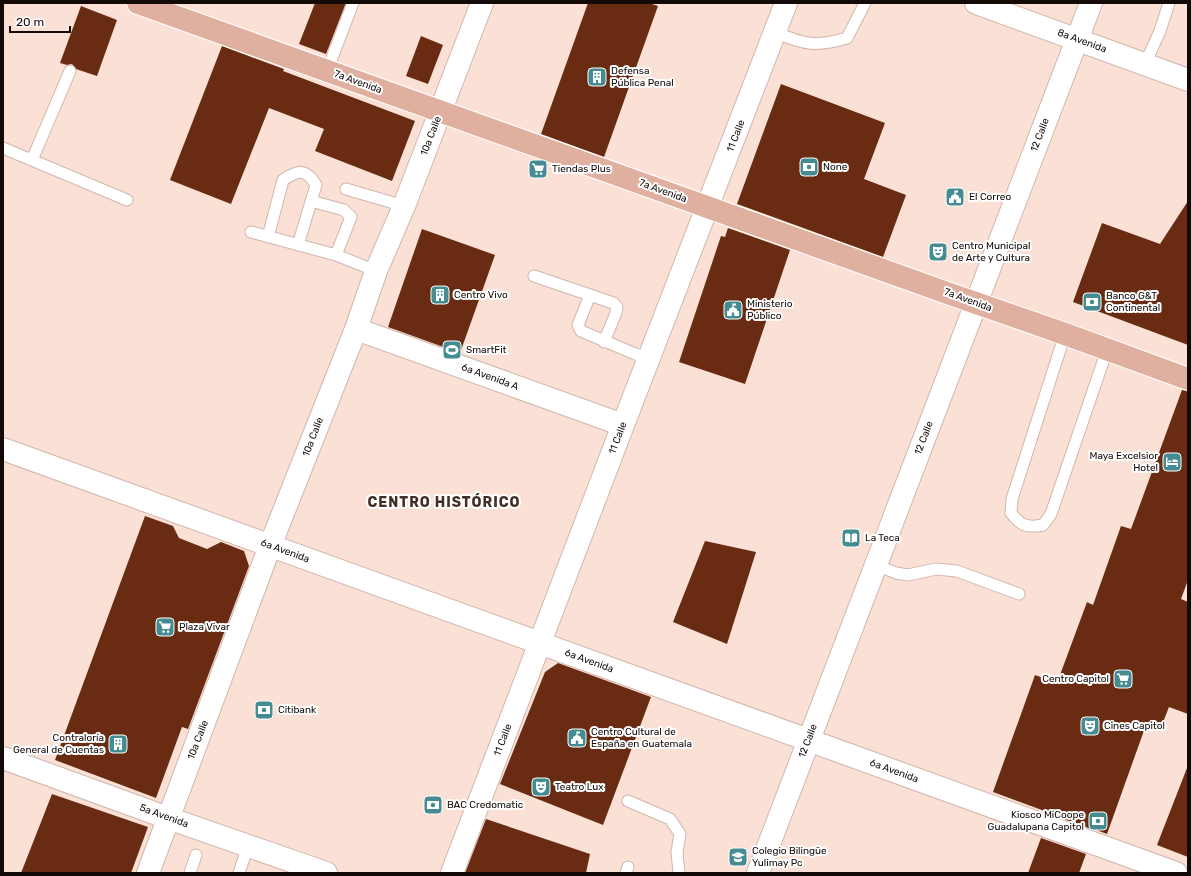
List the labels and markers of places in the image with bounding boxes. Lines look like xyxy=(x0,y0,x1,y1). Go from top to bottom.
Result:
place label: Defensa Pública Penal xyxy=(611,65,674,89)
building icon: Defensa Pública Penal xyxy=(586,66,608,88)
bank icon: None xyxy=(798,156,820,178)
supermarket icon: Tiendas Plus xyxy=(527,158,549,180)
place label: None xyxy=(823,161,848,173)
place label: Tiendas Plus xyxy=(552,163,611,175)
public building icon: El Correo xyxy=(944,186,966,208)
place label: El Correo xyxy=(969,191,1011,203)
place label: Centro Municipal de Arte y Cultura xyxy=(952,240,1030,264)
theatre icon: Centro Municipal de Arte y Cultura xyxy=(927,241,949,263)
building icon: Centro Vivo xyxy=(429,284,451,306)
place label: Centro Vivo xyxy=(454,289,508,301)
place label: Banco G&T Continental xyxy=(1106,290,1160,314)
bank icon: Banco G&T Continental xyxy=(1081,291,1103,313)
place label: Ministerio Público xyxy=(747,298,793,322)
public building icon: Ministerio Público xyxy=(722,299,744,321)
sports icon: SmartFit xyxy=(441,339,463,361)
place label: SmartFit xyxy=(466,344,507,356)
place label: Maya Excelsior Hotel xyxy=(1089,450,1158,474)
hotel icon: Maya Excelsior Hotel xyxy=(1161,451,1183,473)
library icon: La Teca xyxy=(840,527,862,549)
place label: La Teca xyxy=(865,532,900,544)
supermarket icon: Plaza Vivar xyxy=(154,616,176,638)
place label: Plaza Vivar xyxy=(179,621,230,633)
supermarket icon: Centro Capitol xyxy=(1112,668,1134,690)
place label: Centro Capitol xyxy=(1042,673,1109,685)
bank icon: Citibank xyxy=(253,699,275,721)
place label: Citibank xyxy=(278,704,317,716)
theatre icon: Cines Capitol xyxy=(1079,715,1101,737)
place label: Cines Capitol xyxy=(1104,720,1165,732)
place label: Centro Cultural de España en Guatemala xyxy=(591,726,692,750)
public building icon: Centro Cultural de España en Guatemala xyxy=(566,727,588,749)
place label: Contraloría General de Cuentas xyxy=(13,732,104,756)
building icon: Contraloría General de Cuentas xyxy=(107,733,129,755)
theatre icon: Teatro Lux xyxy=(530,776,552,798)
place label: Teatro Lux xyxy=(555,781,604,793)
bank icon: BAC Credomatic xyxy=(422,794,444,816)
place label: BAC Credomatic xyxy=(447,799,524,811)
place label: Kiosco MiCoope Guadalupana Capitol xyxy=(988,809,1084,833)
bank icon: Kiosco MiCoope Guadalupana Capitol xyxy=(1087,810,1109,832)
place label: Colegio Bilingüe Yulimay Pc xyxy=(752,845,827,869)
school or university icon: Colegio Bilingüe Yulimay Pc xyxy=(727,846,749,868)

